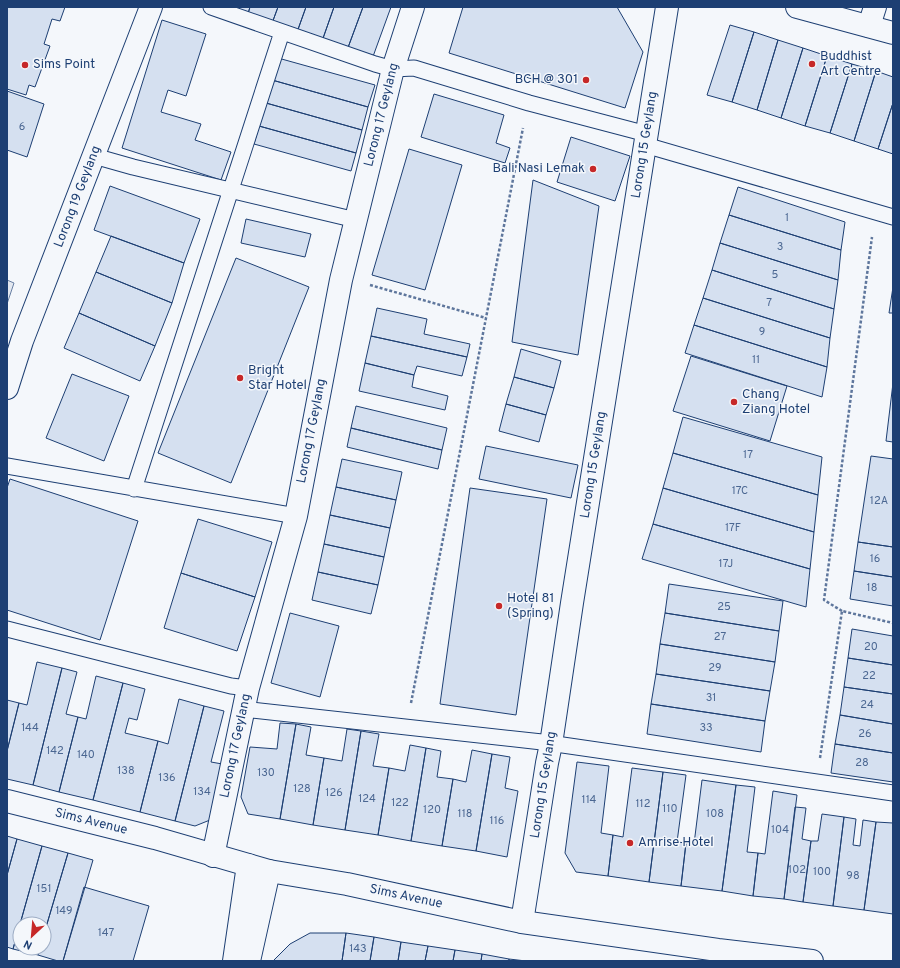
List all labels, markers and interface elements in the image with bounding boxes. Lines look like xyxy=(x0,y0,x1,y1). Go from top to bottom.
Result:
place label: Buddhist Art Centre xyxy=(820,49,881,80)
place label: Sims Point xyxy=(33,57,95,73)
marker: Buddhist Art Centre xyxy=(807,59,817,69)
marker: Sims Point xyxy=(20,60,30,70)
street label: Lorong 17 Geylang xyxy=(361,62,403,168)
place label: BCH @ 301 xyxy=(515,72,578,88)
marker: BCH @ 301 xyxy=(581,75,591,85)
street label: Lorong 15 Geylang xyxy=(629,90,661,200)
house number: 6 xyxy=(19,120,25,134)
street label: Lorong 19 Geylang xyxy=(51,144,105,250)
place label: Bali Nasi Lemak xyxy=(492,161,585,177)
marker: Bali Nasi Lemak xyxy=(588,164,598,174)
house number: 1 xyxy=(785,211,789,225)
house number: 3 xyxy=(777,240,783,254)
house number: 5 xyxy=(772,268,779,282)
house number: 7 xyxy=(766,296,772,310)
house number: 9 xyxy=(759,325,765,339)
house number: 11 xyxy=(752,353,760,367)
place label: Bright Star Hotel xyxy=(248,363,307,394)
marker: Bright Star Hotel xyxy=(235,373,245,383)
street label: Lorong 17 Geylang xyxy=(294,377,330,485)
place label: Chang Ziang Hotel xyxy=(742,387,810,418)
marker: Chang Ziang Hotel xyxy=(729,397,739,407)
street label: Lorong 15 Geylang xyxy=(578,410,610,520)
house number: 17 xyxy=(743,448,753,462)
house number: 17C xyxy=(732,484,748,498)
house number: 12A xyxy=(870,494,888,508)
house number: 17F xyxy=(725,521,741,535)
house number: 16 xyxy=(870,552,880,566)
house number: 17J xyxy=(719,557,733,571)
house number: 18 xyxy=(867,581,877,595)
place label: Hotel 81 (Spring) xyxy=(507,591,554,622)
house number: 25 xyxy=(717,600,731,614)
marker: Hotel 81 (Spring) xyxy=(494,601,504,611)
house number: 27 xyxy=(714,630,726,644)
house number: 20 xyxy=(864,640,878,654)
house number: 29 xyxy=(708,661,722,675)
house number: 22 xyxy=(862,669,876,683)
house number: 31 xyxy=(706,691,716,705)
street label: Lorong 17 Geylang xyxy=(217,692,255,800)
house number: 24 xyxy=(860,698,874,712)
house number: 144 xyxy=(21,721,39,735)
house number: 33 xyxy=(699,721,713,735)
house number: 26 xyxy=(858,727,872,741)
street label: Lorong 15 Geylang xyxy=(528,730,560,840)
house number: 142 xyxy=(46,744,64,758)
house number: 140 xyxy=(77,748,95,762)
house number: 28 xyxy=(855,756,869,770)
house number: 138 xyxy=(117,764,135,778)
house number: 130 xyxy=(257,766,275,780)
house number: 136 xyxy=(158,771,176,785)
house number: 128 xyxy=(293,782,311,796)
house number: 134 xyxy=(193,785,211,799)
house number: 126 xyxy=(325,786,343,800)
house number: 124 xyxy=(358,792,376,806)
house number: 114 xyxy=(582,793,597,807)
house number: 122 xyxy=(391,796,409,810)
house number: 112 xyxy=(636,797,650,811)
house number: 110 xyxy=(662,802,678,816)
house number: 120 xyxy=(423,803,441,817)
street label: Sims Avenue xyxy=(53,805,129,839)
house number: 118 xyxy=(458,807,472,821)
house number: 108 xyxy=(706,807,724,821)
house number: 116 xyxy=(490,814,504,828)
house number: 104 xyxy=(771,823,789,837)
place label: Amrise Hotel xyxy=(638,835,714,851)
marker: Amrise Hotel xyxy=(625,838,635,848)
house number: 102 xyxy=(788,863,806,877)
house number: 100 xyxy=(813,865,831,879)
house number: 98 xyxy=(846,869,860,883)
street label: Sims Avenue xyxy=(368,881,444,913)
house number: 151 xyxy=(36,882,52,896)
house number: 149 xyxy=(55,904,73,918)
north arrow xyxy=(12,916,52,956)
house number: 147 xyxy=(98,926,114,940)
text: N xyxy=(21,936,35,952)
house number: 143 xyxy=(349,942,367,956)

